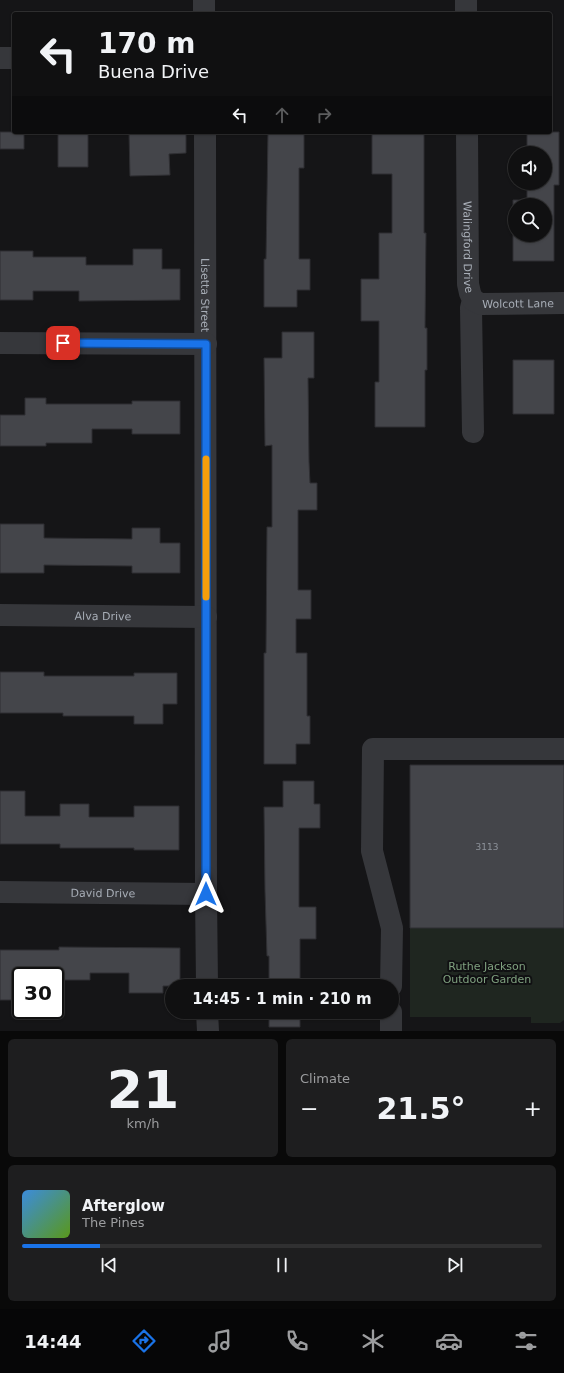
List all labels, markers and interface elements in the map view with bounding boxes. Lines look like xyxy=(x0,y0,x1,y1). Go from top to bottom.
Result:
text: 170 m xyxy=(98,27,195,60)
icon: left xyxy=(32,28,84,80)
text: Buena Drive xyxy=(98,61,209,82)
icon: left xyxy=(229,104,251,126)
icon: ahead xyxy=(271,104,293,126)
icon: right xyxy=(313,104,335,126)
map controls xyxy=(508,146,552,242)
button: sound xyxy=(508,146,552,190)
button: search xyxy=(508,198,552,242)
street label: Walingford Drive xyxy=(460,201,476,294)
street label: Lisetta Street xyxy=(198,258,211,333)
street label: Wolcott Lane xyxy=(482,297,554,311)
pin xyxy=(46,326,80,360)
icon: arrive xyxy=(52,332,74,354)
street label: Alva Drive xyxy=(75,610,132,623)
house number: 3113 xyxy=(476,842,498,852)
position arrow xyxy=(185,873,227,915)
street label: David Drive xyxy=(71,887,136,900)
park label: Ruthe Jackson Outdoor Garden xyxy=(443,960,531,986)
speed limit sign: 30 xyxy=(12,967,64,1019)
text: 14:45 · 1 min · 210 m xyxy=(192,990,372,1008)
text: 21 xyxy=(107,1060,179,1120)
text: Climate xyxy=(300,1071,350,1086)
text: 21.5° xyxy=(376,1091,466,1126)
text: − xyxy=(300,1096,318,1121)
text: + xyxy=(524,1096,542,1121)
text: km/h xyxy=(127,1116,159,1131)
text: Afterglow xyxy=(82,1197,165,1215)
text: The Pines xyxy=(82,1215,145,1230)
icon: previous xyxy=(98,1254,120,1276)
icon: pause xyxy=(271,1254,293,1276)
icon: next xyxy=(444,1254,466,1276)
icon: directions xyxy=(130,1327,158,1355)
icon: music xyxy=(206,1327,234,1355)
icon: phone xyxy=(283,1327,311,1355)
icon: climate xyxy=(359,1327,387,1355)
icon: car xyxy=(435,1327,463,1355)
icon: filters xyxy=(512,1327,540,1355)
text: 14:44 xyxy=(24,1331,81,1352)

